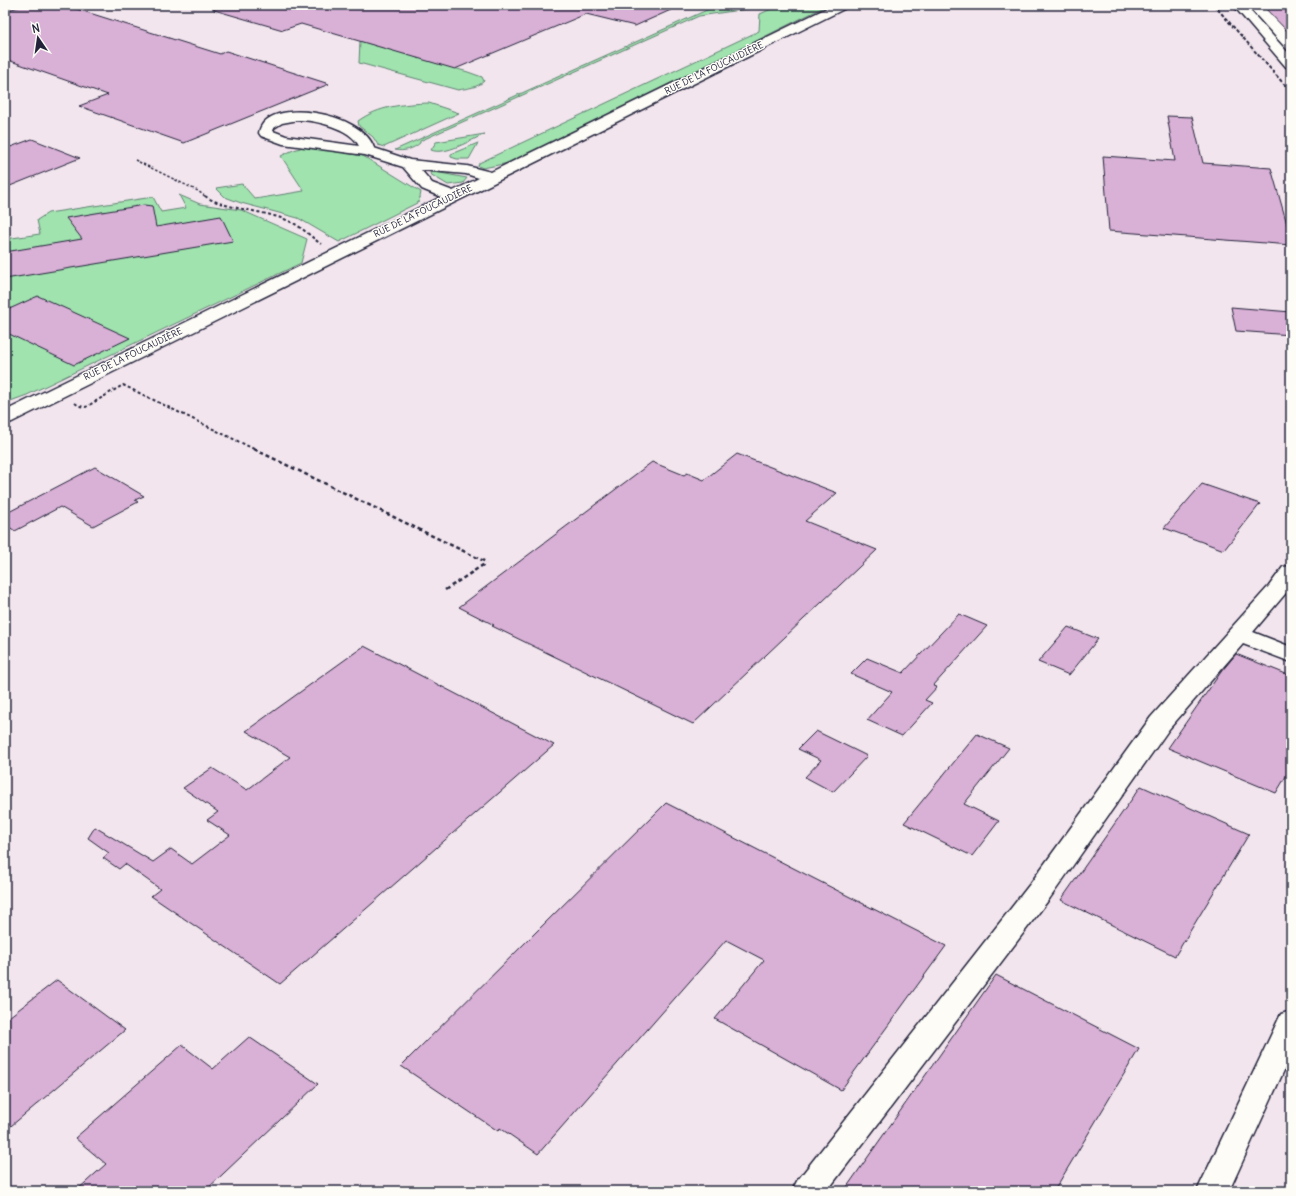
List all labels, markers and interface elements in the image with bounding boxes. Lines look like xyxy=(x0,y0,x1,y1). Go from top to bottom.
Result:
north arrow xyxy=(18,18,58,58)
text: N xyxy=(30,21,41,36)
street label: RUE DE LA FOUCAUDIÈRE xyxy=(662,38,765,96)
street label: RUE DE LA FOUCAUDIÈRE xyxy=(371,181,474,239)
street label: RUE DE LA FOUCAUDIÈRE xyxy=(81,324,184,382)

